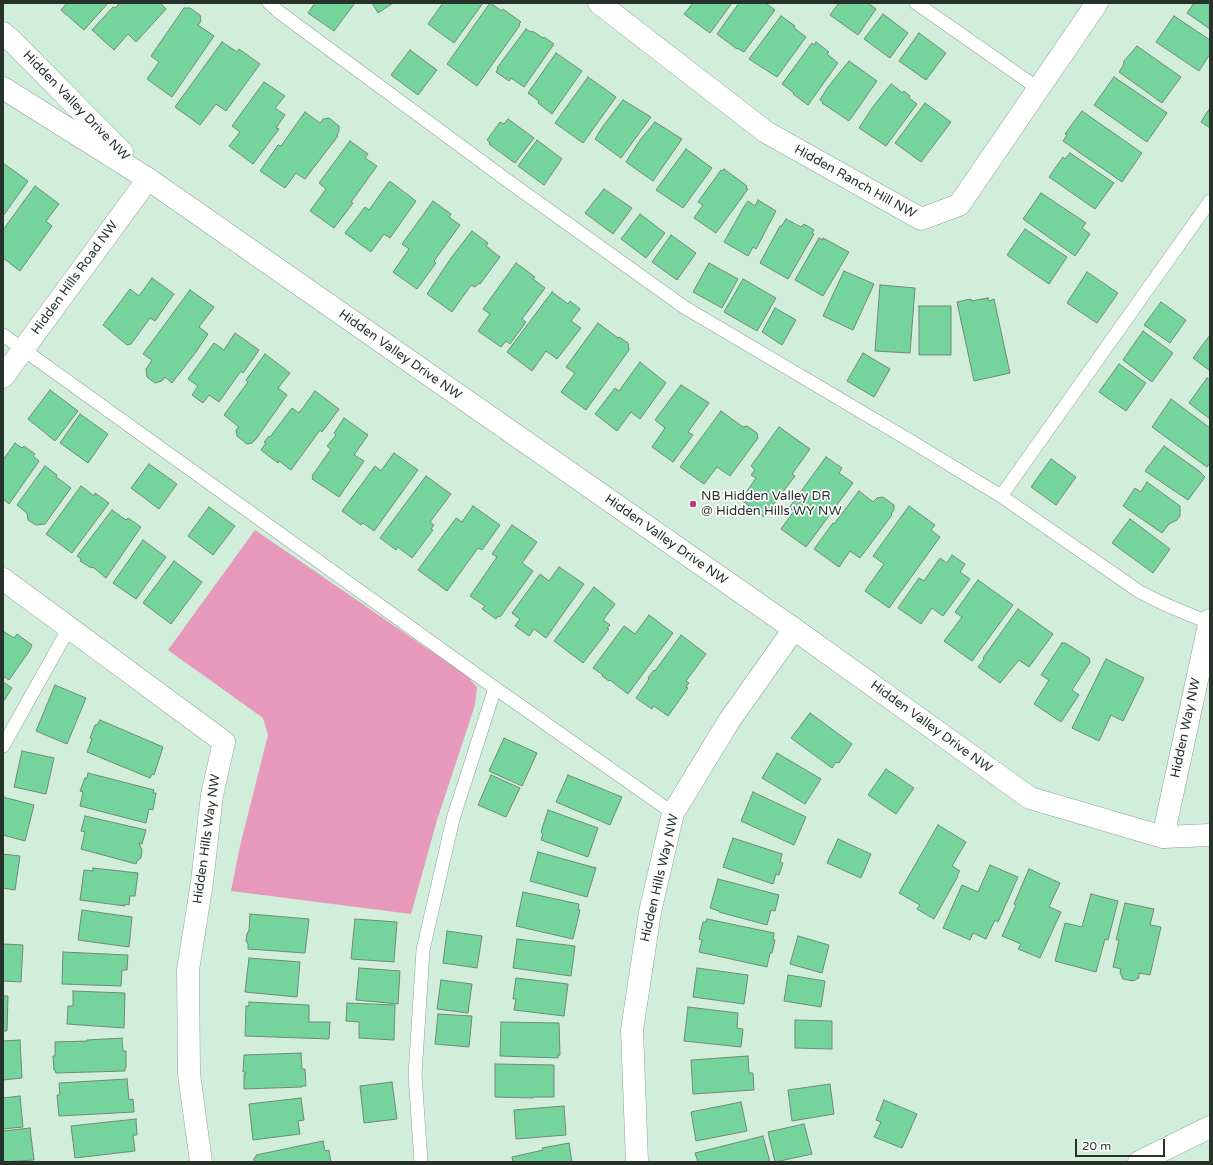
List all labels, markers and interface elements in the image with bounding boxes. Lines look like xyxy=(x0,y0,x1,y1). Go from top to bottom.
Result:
street label: Hidden Valley Drive NW xyxy=(19,48,133,164)
street label: Hidden Ranch Hill NW xyxy=(791,142,919,222)
street label: Hidden Hills Road NW xyxy=(29,218,121,338)
street label: Hidden Valley Drive NW xyxy=(335,307,465,403)
place label: NB Hidden Valley DR @ Hidden Hills WY NW xyxy=(701,489,842,520)
street label: Hidden Valley Drive NW xyxy=(601,492,731,588)
marker: NB Hidden Valley DR @ Hidden Hills WY NW xyxy=(688,499,698,509)
street label: Hidden Way NW xyxy=(1168,677,1204,779)
street label: Hidden Valley Drive NW xyxy=(867,678,995,776)
street label: Hidden Hills Way NW xyxy=(190,773,224,905)
street label: Hidden Hills Way NW xyxy=(638,813,682,943)
scale bar xyxy=(1077,1131,1167,1157)
text: 20 m xyxy=(1082,1139,1111,1153)

